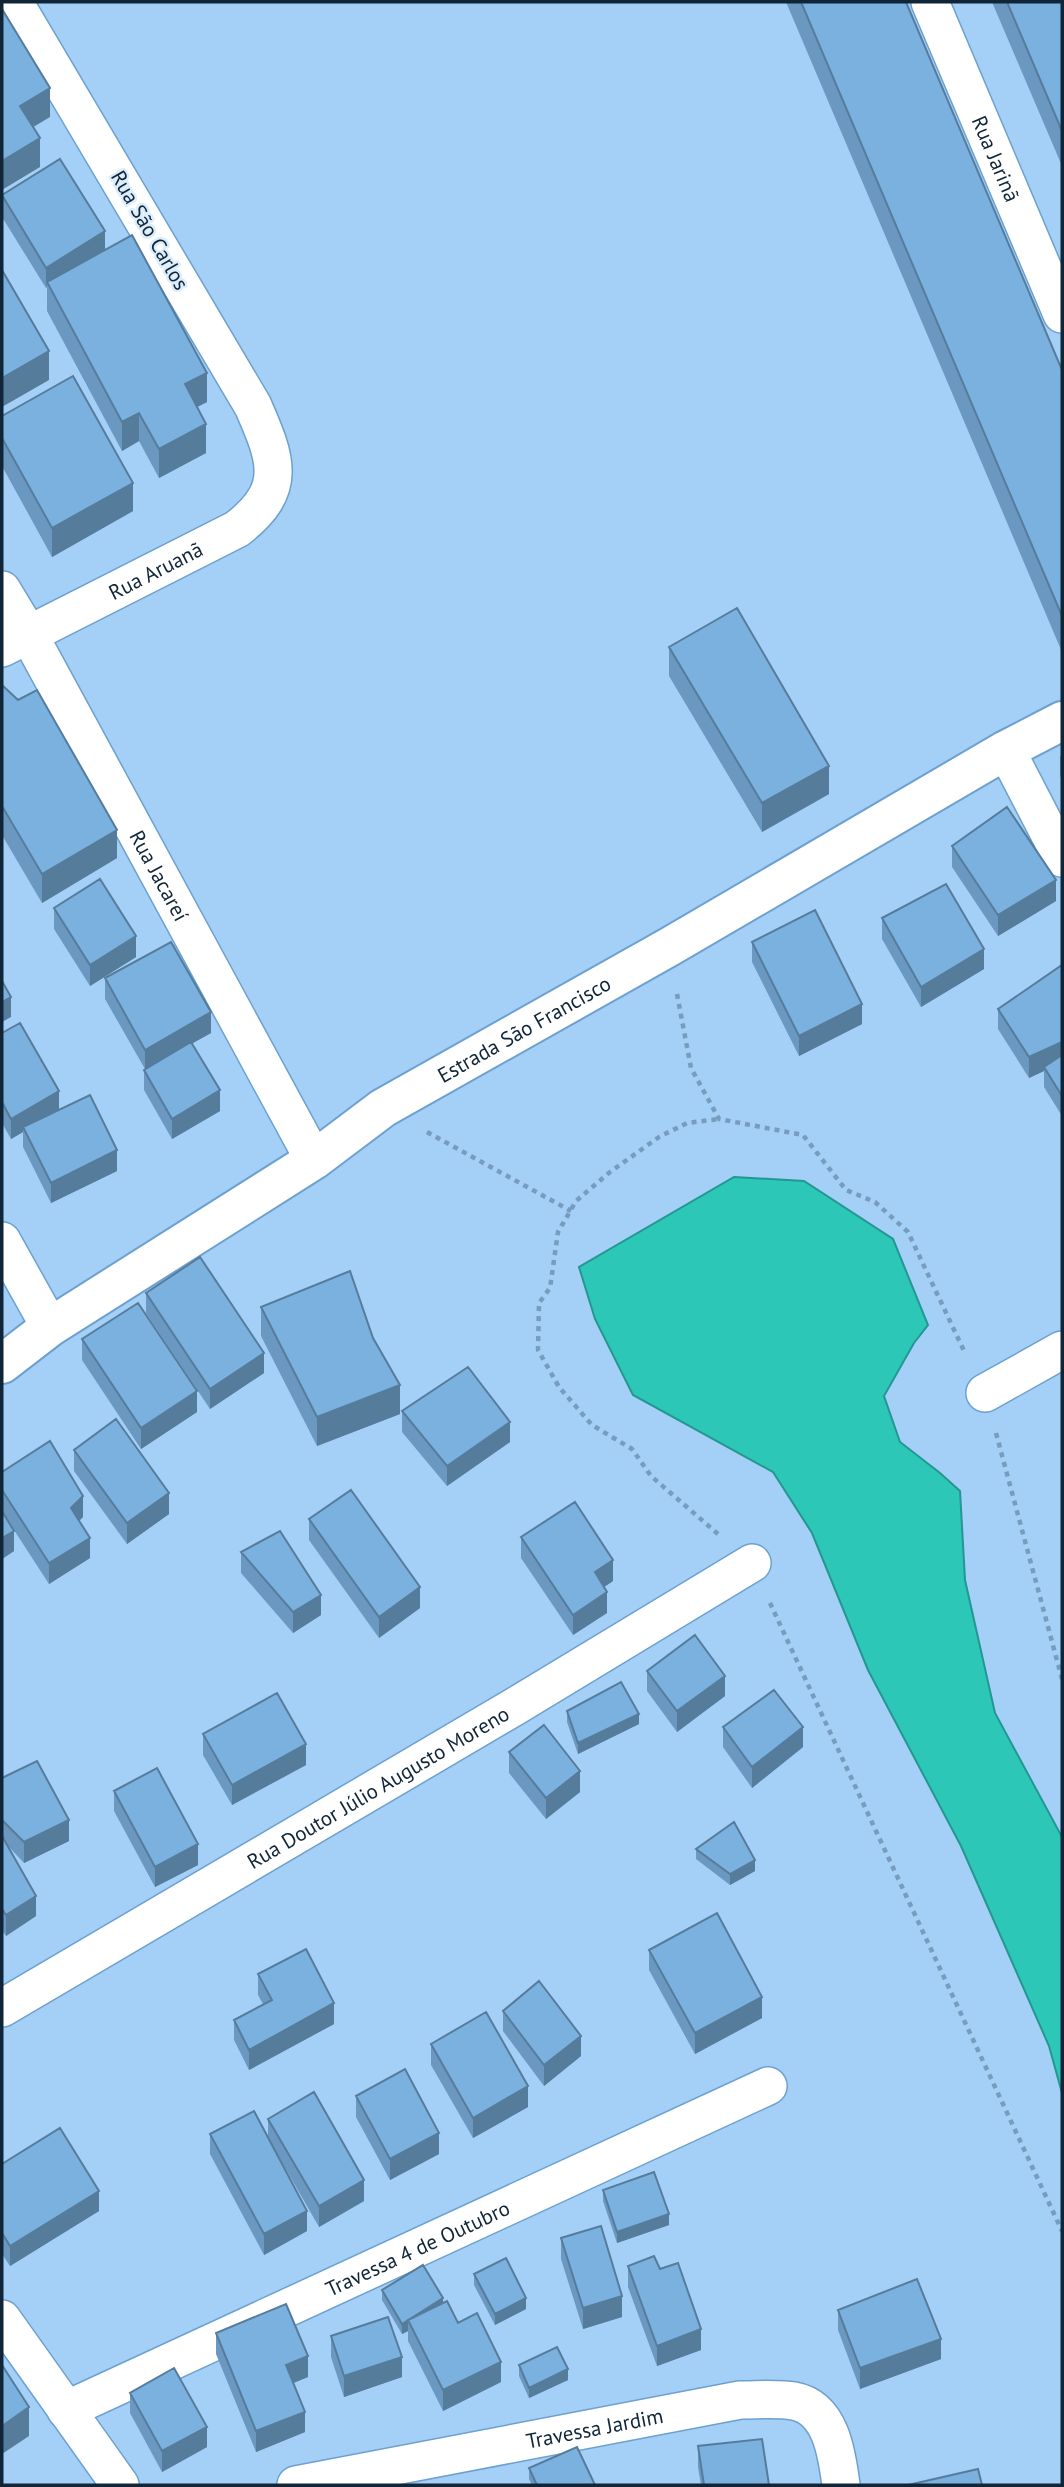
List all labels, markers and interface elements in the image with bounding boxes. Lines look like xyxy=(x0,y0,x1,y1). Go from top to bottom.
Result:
street label: Rua Jarinã xyxy=(966,111,1026,206)
street label: Rua São Carlos xyxy=(105,165,195,295)
street label: Rua Aruanã xyxy=(104,535,207,605)
street label: Rua Jacareí xyxy=(124,825,195,926)
street label: Estrada São Francisco xyxy=(432,969,615,1088)
street label: Rua Doutor Júlio Augusto Moreno xyxy=(242,1699,514,1875)
street label: Travessa 4 de Outubro xyxy=(321,2194,514,2302)
street label: Travessa Jardim xyxy=(524,2402,665,2454)

